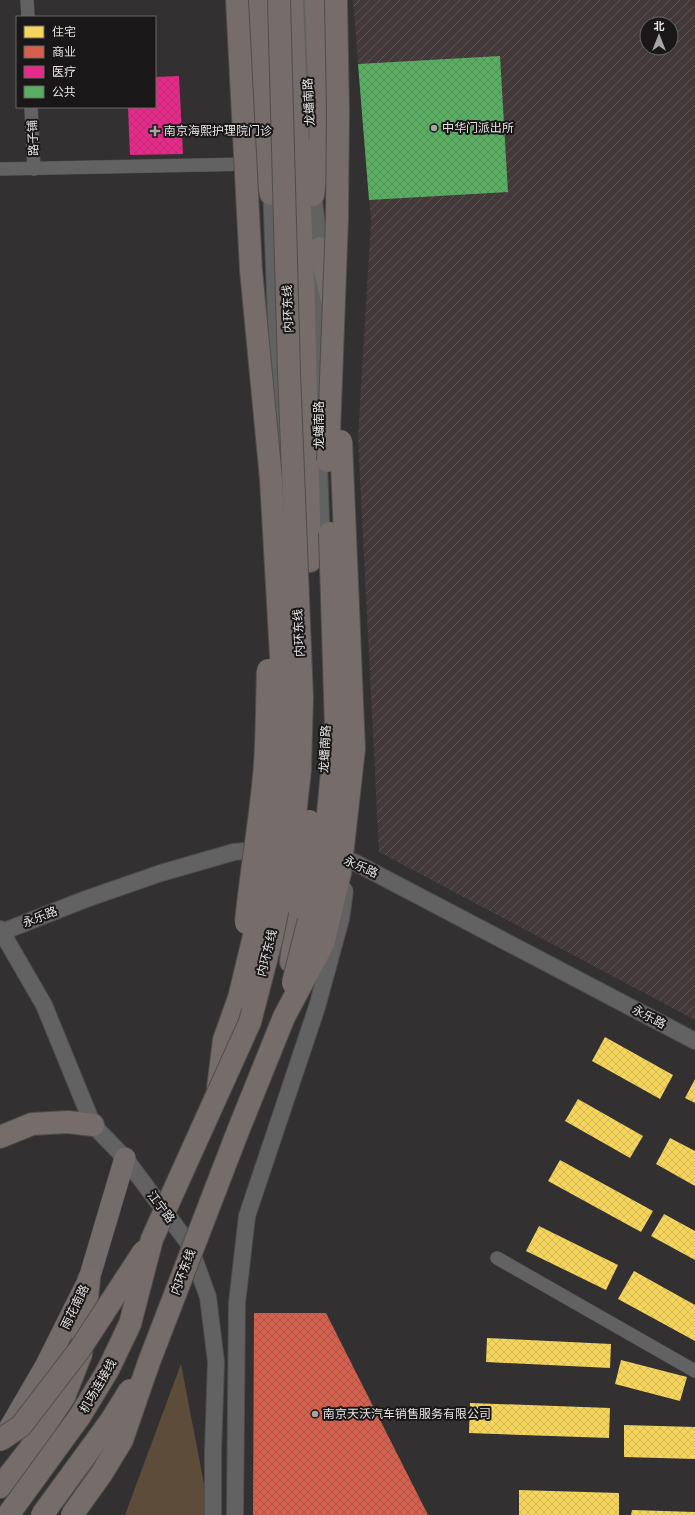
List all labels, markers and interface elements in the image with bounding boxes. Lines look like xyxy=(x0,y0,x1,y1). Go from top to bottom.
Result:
legend xyxy=(16,16,156,108)
north arrow xyxy=(639,16,679,56)
text: 北 xyxy=(654,20,665,33)
text: 住宅 xyxy=(52,25,76,39)
text: 商业 xyxy=(52,45,76,59)
text: 医疗 xyxy=(52,65,76,79)
street label: 龙蟠南路 xyxy=(301,78,317,126)
text: 公共 xyxy=(52,85,76,99)
street label: 路子铺 xyxy=(25,120,41,156)
place label: 中华门派出所 xyxy=(442,121,514,135)
marker: 中华门派出所 xyxy=(429,123,439,133)
place label: 南京海熙护理院门诊 xyxy=(164,124,272,138)
marker: 南京海熙护理院门诊 xyxy=(149,125,161,137)
street label: 内环东线 xyxy=(280,285,296,333)
street label: 龙蟠南路 xyxy=(312,401,326,449)
street label: 内环东线 xyxy=(291,609,307,657)
street label: 龙蟠南路 xyxy=(317,725,333,773)
street label: 永乐路 xyxy=(342,853,380,881)
street label: 永乐路 xyxy=(21,904,59,930)
street label: 内环东线 xyxy=(254,928,280,978)
street label: 永乐路 xyxy=(630,1002,668,1032)
street label: 江宁路 xyxy=(145,1188,177,1226)
street label: 内环东线 xyxy=(168,1247,198,1297)
street label: 雨花南路 xyxy=(58,1282,92,1332)
street label: 机场连接线 xyxy=(77,1357,119,1415)
place label: 南京天沃汽车销售服务有限公司 xyxy=(323,1407,491,1421)
marker: 南京天沃汽车销售服务有限公司 xyxy=(310,1409,320,1419)

